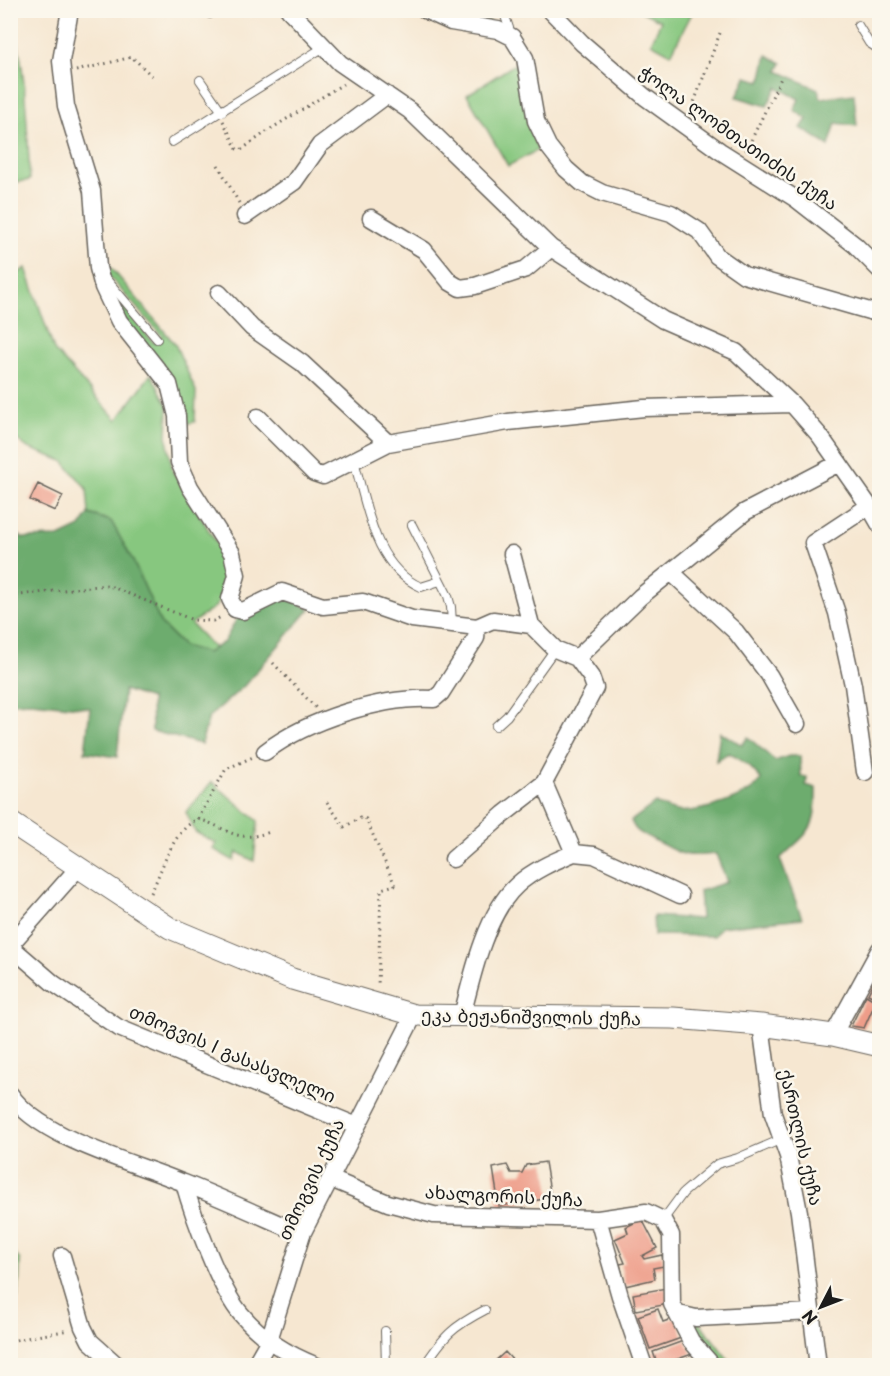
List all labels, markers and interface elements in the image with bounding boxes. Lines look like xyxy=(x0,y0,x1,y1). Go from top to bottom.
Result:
street label: ჭოლა ლომთათიძის ქუჩა xyxy=(634,58,844,216)
street label: თმოგვის I გასასვლელი xyxy=(125,997,341,1109)
street label: ეკა ბეჟანიშვილის ქუჩა xyxy=(421,1001,641,1031)
street label: ქართლის ქუჩა xyxy=(773,1066,831,1208)
street label: თმოგვის ქუჩა xyxy=(270,1114,350,1244)
street label: ახალგორის ქუჩა xyxy=(424,1177,584,1213)
north arrow xyxy=(791,1277,851,1337)
text: N xyxy=(796,1305,822,1330)

